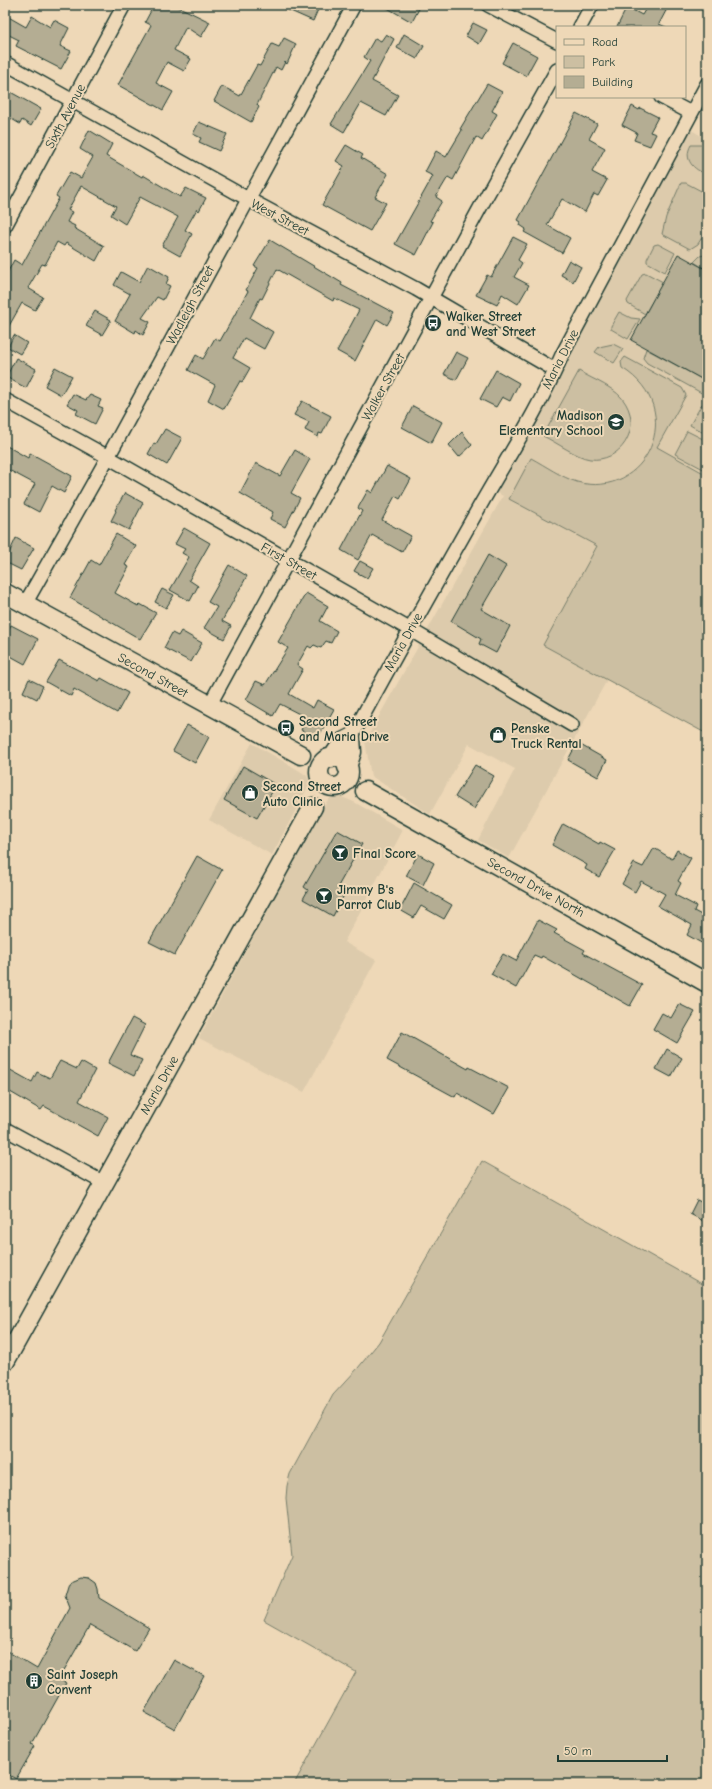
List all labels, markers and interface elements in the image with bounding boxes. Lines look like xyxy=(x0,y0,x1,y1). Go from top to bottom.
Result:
legend xyxy=(556,26,686,98)
text: Road xyxy=(592,35,618,49)
text: Park xyxy=(592,55,615,69)
text: Building xyxy=(592,75,633,89)
street label: Sixth Avenue xyxy=(42,81,88,151)
street label: West Street xyxy=(249,196,312,239)
street label: Wadleigh Street xyxy=(163,262,218,347)
place label: Walker Street and West Street xyxy=(446,309,536,339)
bus stop icon: Walker Street and West Street xyxy=(423,313,443,333)
street label: Maria Drive xyxy=(539,326,582,391)
street label: Walker Street xyxy=(358,350,408,423)
place label: Madison Elementary School xyxy=(499,408,603,438)
school or university icon: Madison Elementary School xyxy=(606,412,626,432)
street label: First Street xyxy=(259,539,321,584)
street label: Maria Drive xyxy=(381,610,425,674)
street label: Second Street xyxy=(115,650,192,701)
place label: Second Street and Maria Drive xyxy=(299,714,390,744)
bus stop icon: Second Street and Maria Drive xyxy=(276,718,296,738)
place label: Penske Truck Rental xyxy=(511,721,582,751)
shop icon: Penske Truck Rental xyxy=(488,725,508,745)
place label: Second Street Auto Clinic xyxy=(263,779,342,809)
shop icon: Second Street Auto Clinic xyxy=(240,783,260,803)
bar icon: Final Score xyxy=(330,843,350,863)
place label: Final Score xyxy=(353,846,417,861)
street label: Second Drive North xyxy=(485,854,587,920)
place label: Jimmy B's Parrot Club xyxy=(337,882,401,912)
bar icon: Jimmy B's Parrot Club xyxy=(314,886,334,906)
street label: Maria Drive xyxy=(137,1053,181,1117)
place label: Saint Joseph Convent xyxy=(47,1667,118,1697)
building icon: Saint Joseph Convent xyxy=(24,1671,44,1691)
scale bar xyxy=(558,1737,667,1763)
text: 50 m xyxy=(564,1744,592,1758)

